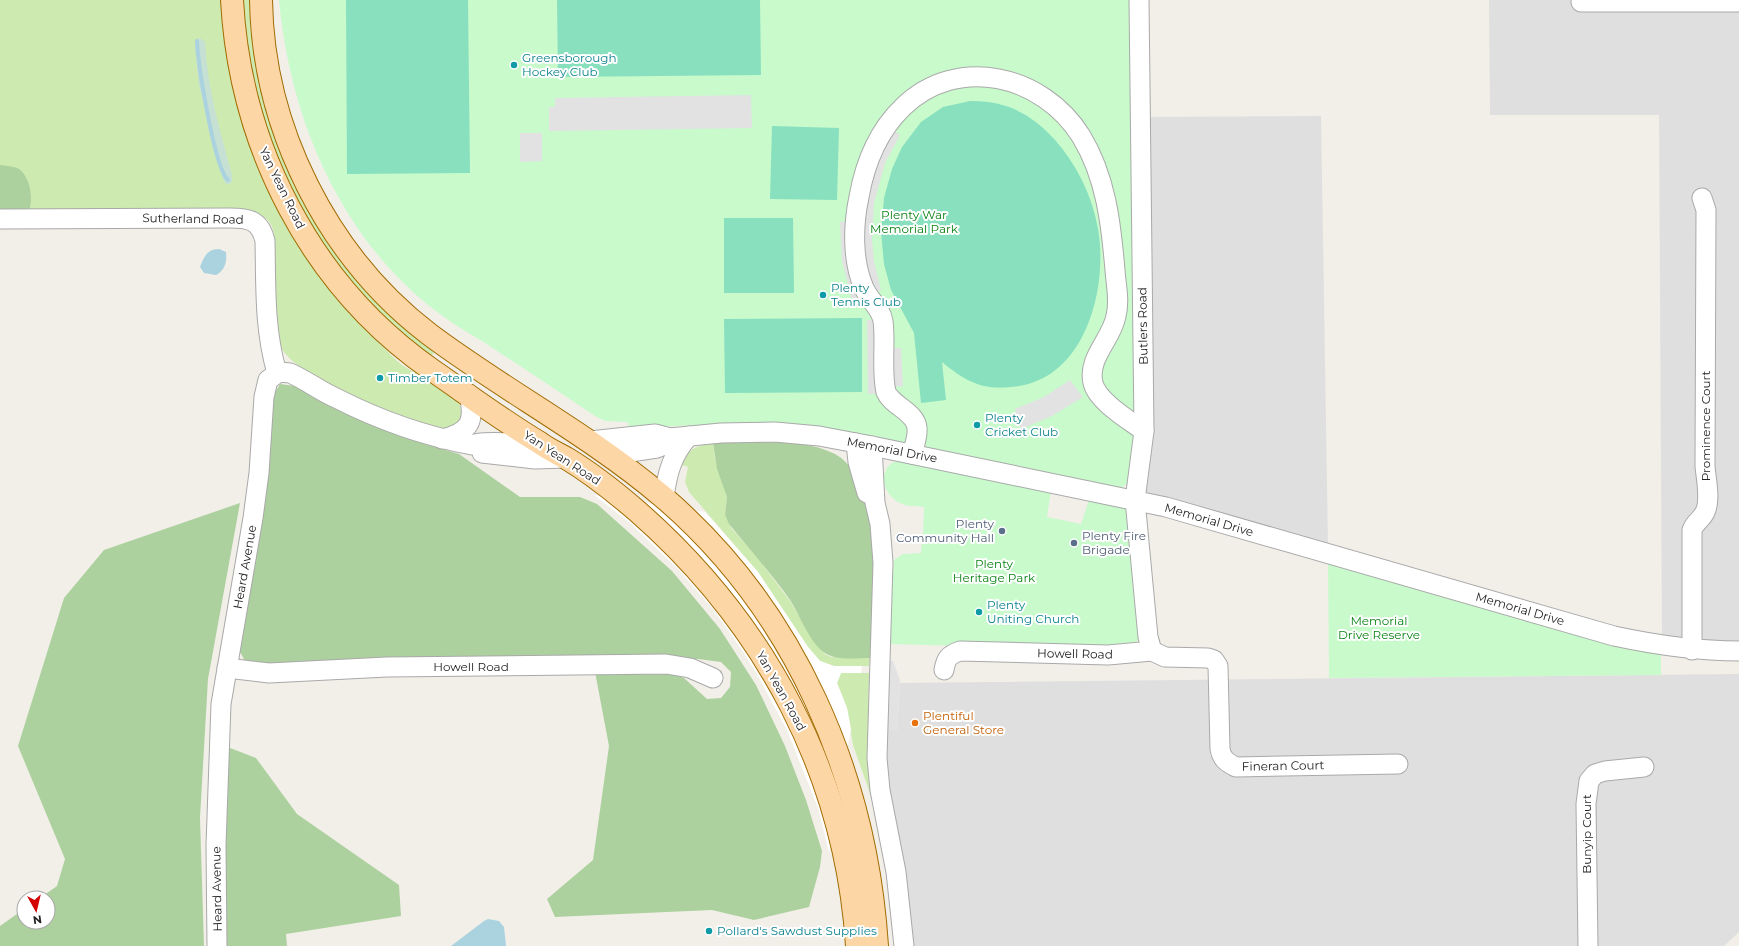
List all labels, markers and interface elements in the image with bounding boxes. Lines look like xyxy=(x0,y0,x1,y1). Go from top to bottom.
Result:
place label: Greensborough Hockey Club xyxy=(522,50,617,79)
marker: Greensborough Hockey Club xyxy=(509,60,519,70)
street label: Yan Yean Road xyxy=(256,145,309,231)
park label: Plenty War Memorial Park xyxy=(870,207,959,236)
street label: Sutherland Road xyxy=(142,210,244,227)
place label: Plenty Tennis Club xyxy=(831,280,901,309)
street label: Butlers Road xyxy=(1134,287,1151,365)
marker: Plenty Tennis Club xyxy=(818,290,828,300)
place label: Timber Totem xyxy=(388,370,473,385)
street label: Prominence Court xyxy=(1698,371,1713,481)
marker: Timber Totem xyxy=(375,373,385,383)
place label: Plenty Cricket Club xyxy=(985,410,1058,439)
marker: Plenty Cricket Club xyxy=(972,420,982,430)
street label: Yan Yean Road xyxy=(521,427,604,488)
street label: Memorial Drive xyxy=(846,433,939,466)
street label: Memorial Drive xyxy=(1163,500,1255,539)
place label: Plenty Community Hall xyxy=(896,516,994,545)
street label: Heard Avenue xyxy=(230,524,259,610)
marker: Plenty Community Hall xyxy=(997,526,1007,536)
place label: Plenty Fire Brigade xyxy=(1082,528,1146,557)
marker: Plenty Fire Brigade xyxy=(1069,538,1079,548)
park label: Plenty Heritage Park xyxy=(953,556,1036,585)
street label: Memorial Drive xyxy=(1474,589,1566,628)
place label: Plenty Uniting Church xyxy=(987,597,1079,626)
marker: Plenty Uniting Church xyxy=(974,607,984,617)
park label: Memorial Drive Reserve xyxy=(1338,613,1420,642)
street label: Howell Road xyxy=(1037,645,1113,662)
street label: Yan Yean Road xyxy=(753,648,810,733)
street label: Howell Road xyxy=(433,659,509,674)
place label: Plentiful General Store xyxy=(923,708,1004,737)
marker: Plentiful General Store xyxy=(910,718,920,728)
street label: Fineran Court xyxy=(1242,757,1325,774)
street label: Bunyip Court xyxy=(1579,794,1594,874)
street label: Heard Avenue xyxy=(208,846,225,932)
north arrow xyxy=(16,890,56,930)
text: N xyxy=(32,912,43,927)
place label: Pollard's Sawdust Supplies xyxy=(717,923,877,938)
marker: Pollard's Sawdust Supplies xyxy=(704,926,714,936)

